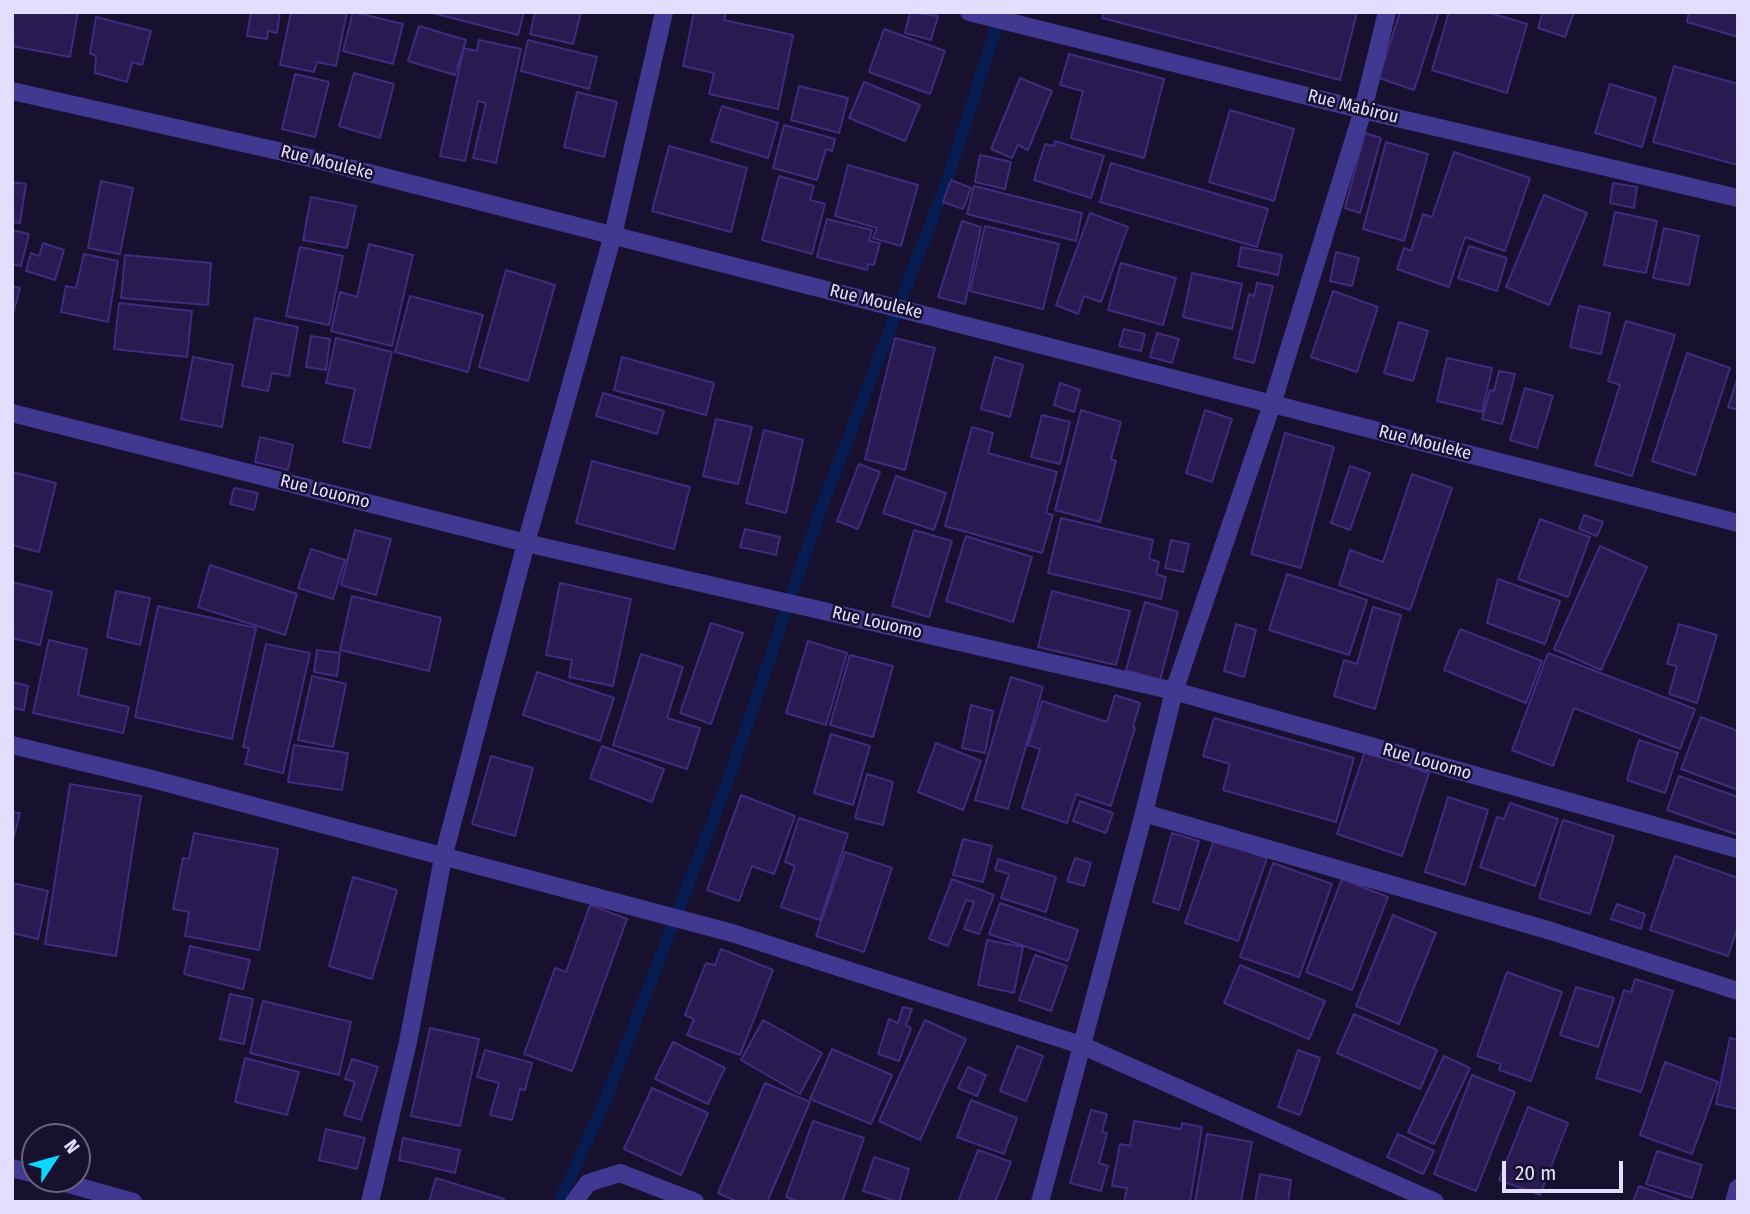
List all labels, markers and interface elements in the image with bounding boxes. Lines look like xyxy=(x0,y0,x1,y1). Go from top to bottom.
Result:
street label: Rue Mabirou xyxy=(1305,85,1401,129)
street label: Rue Mouleke xyxy=(278,141,376,185)
street label: Rue Mouleke xyxy=(827,280,925,324)
street label: Rue Mouleke xyxy=(1376,421,1474,465)
street label: Rue Louomo xyxy=(278,470,372,514)
street label: Rue Louomo xyxy=(830,602,924,644)
street label: Rue Louomo xyxy=(1380,739,1474,785)
north arrow xyxy=(21,1123,91,1193)
text: N xyxy=(59,1135,84,1158)
scale bar xyxy=(1505,1148,1626,1192)
text: 20 m xyxy=(1515,1160,1556,1186)

